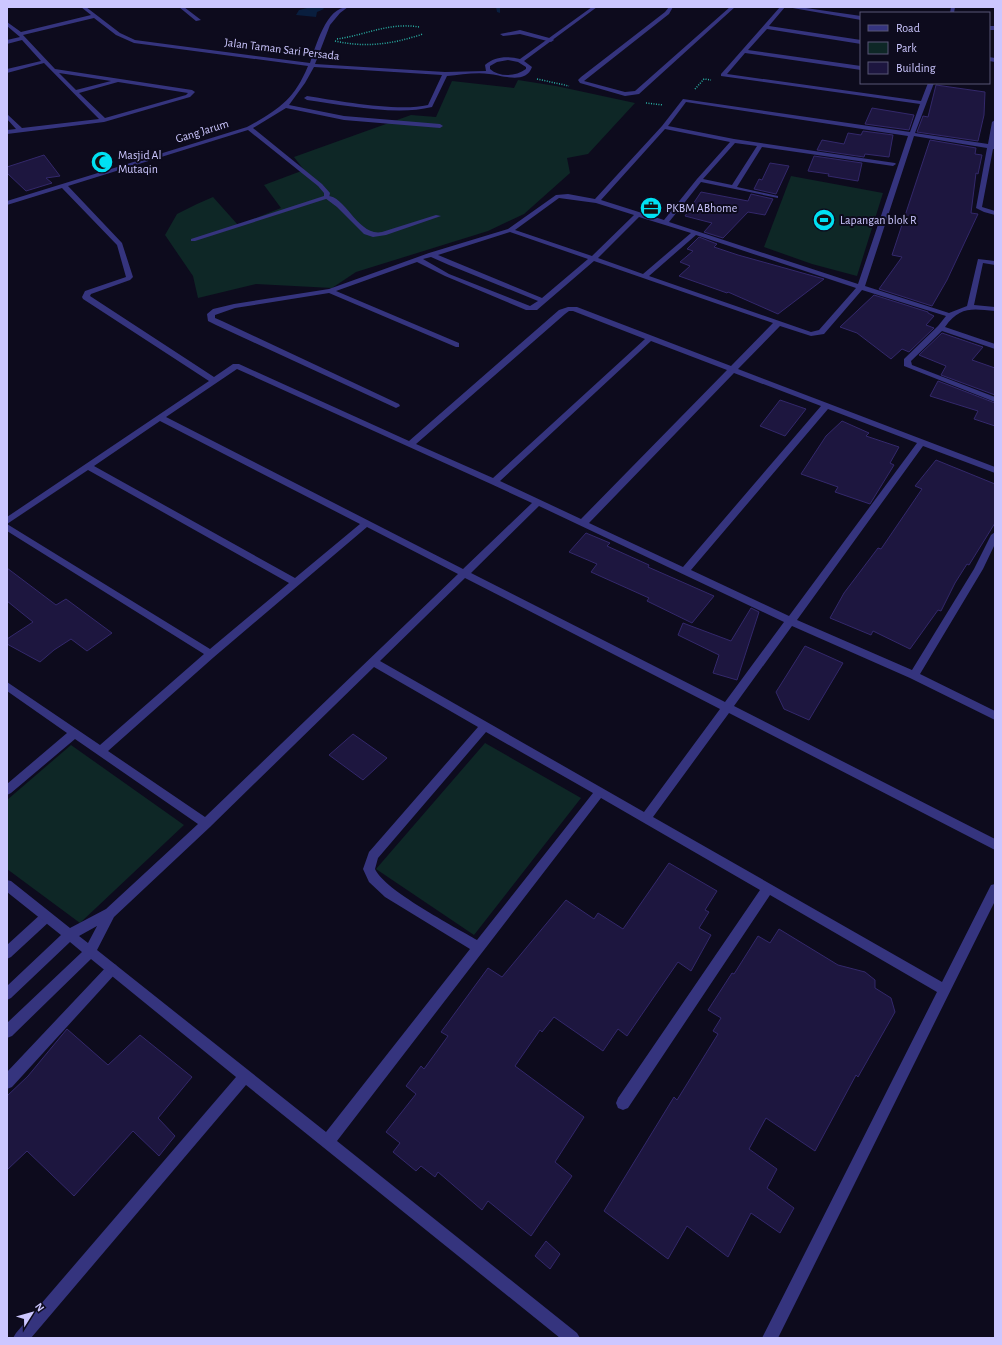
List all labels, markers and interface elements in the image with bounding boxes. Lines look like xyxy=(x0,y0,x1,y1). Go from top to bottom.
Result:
legend xyxy=(860,12,990,84)
text: Road xyxy=(896,22,920,34)
street label: Jalan Taman Sari Persada xyxy=(224,36,341,62)
text: Park xyxy=(896,42,917,54)
text: Building xyxy=(896,62,936,74)
street label: Gang Jarum xyxy=(174,117,230,145)
mosque icon: Masjid Al Mutaqin xyxy=(89,149,115,175)
place label: Masjid Al Mutaqin xyxy=(118,149,162,175)
office icon: PKBM ABhome xyxy=(638,195,664,221)
place label: PKBM ABhome xyxy=(666,202,737,214)
sports icon: Lapangan blok R xyxy=(811,207,837,233)
place label: Lapangan blok R xyxy=(840,214,917,226)
north arrow xyxy=(12,1293,52,1333)
text: N xyxy=(33,1301,46,1314)

